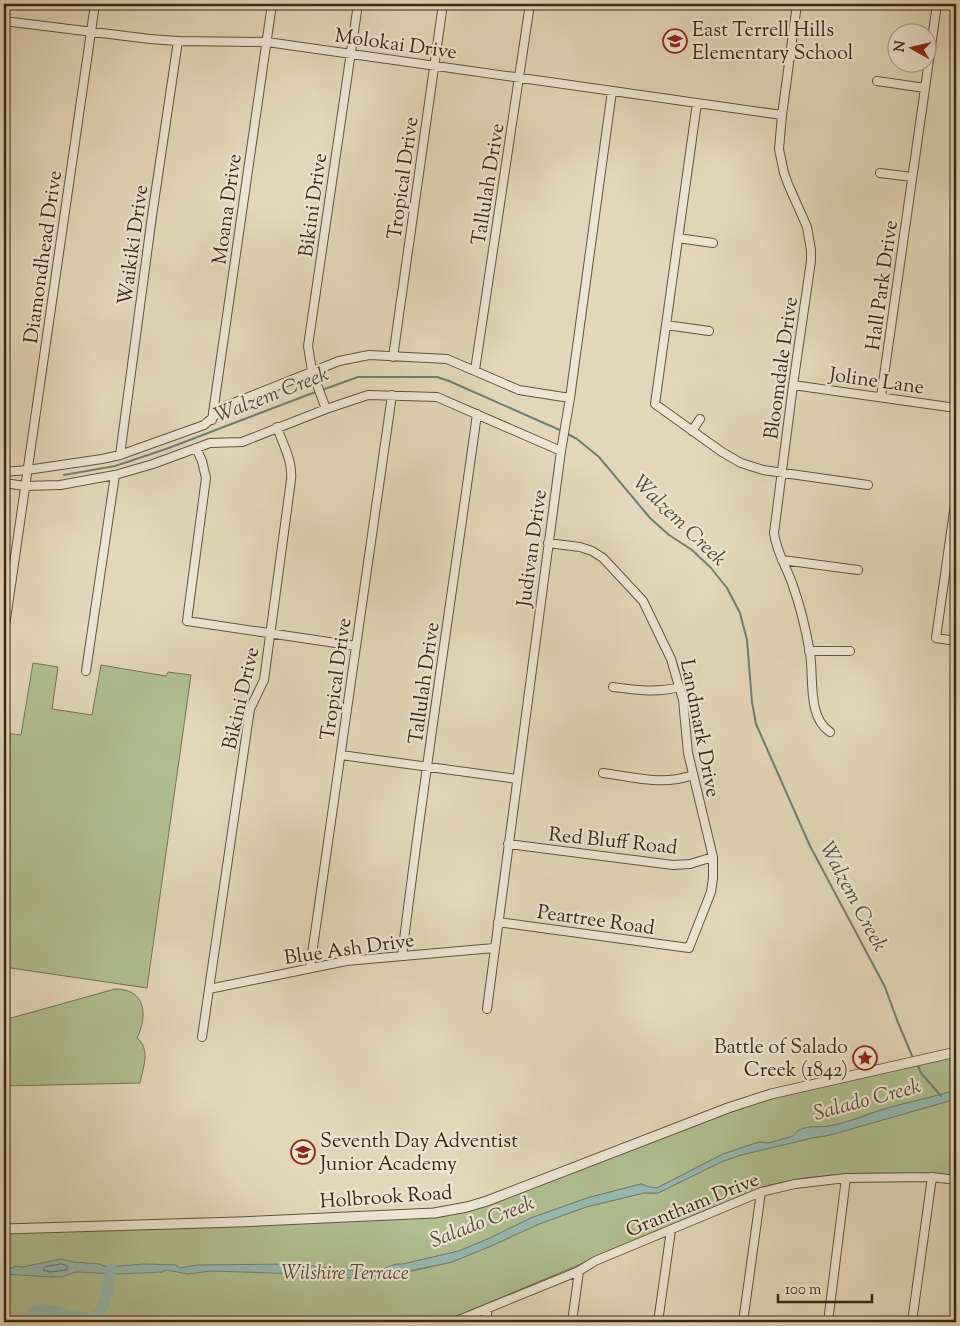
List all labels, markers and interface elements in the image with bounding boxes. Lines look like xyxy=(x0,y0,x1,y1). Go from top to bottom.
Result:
place label: East Terrell Hills Elementary School xyxy=(692,17,854,69)
north arrow xyxy=(888,22,938,72)
street label: Molokai Drive xyxy=(333,23,459,68)
school or university icon: East Terrell Hills Elementary School xyxy=(662,28,688,54)
text: N xyxy=(890,40,912,53)
street label: Tropical Drive xyxy=(382,115,427,241)
street label: Tallulah Drive xyxy=(466,121,513,247)
street label: Bikini Drive xyxy=(293,151,336,259)
street label: Moana Drive xyxy=(206,152,251,267)
street label: Diamondhead Drive xyxy=(18,169,71,346)
street label: Waikiki Drive xyxy=(112,183,157,308)
street label: Hall Park Drive xyxy=(860,218,907,352)
street label: Bloomdale Drive xyxy=(758,295,807,442)
water label: Walzem Creek xyxy=(210,360,334,431)
street label: Joline Lane xyxy=(826,361,926,403)
water label: Walzem Creek xyxy=(625,469,733,574)
street label: Judivan Drive xyxy=(511,488,556,610)
street label: Tropical Drive xyxy=(315,616,360,742)
street label: Tallulah Drive xyxy=(403,620,448,746)
street label: Bikini Drive xyxy=(217,644,268,753)
street label: Landmark Drive xyxy=(671,657,726,800)
street label: Red Bluff Road xyxy=(547,821,679,864)
water label: Walzem Creek xyxy=(811,837,894,958)
street label: Peartree Road xyxy=(535,899,656,944)
street label: Blue Ash Drive xyxy=(282,927,416,974)
place label: Battle of Salado Creek (1842) xyxy=(714,1034,848,1086)
place icon: Battle of Salado Creek (1842) xyxy=(852,1045,878,1071)
water label: Salado Creek xyxy=(811,1072,925,1130)
place label: Seventh Day Adventist Junior Academy xyxy=(319,1128,518,1180)
school or university icon: Seventh Day Adventist Junior Academy xyxy=(290,1139,316,1165)
street label: Grantham Drive xyxy=(622,1166,764,1246)
street label: Holbrook Road xyxy=(319,1179,453,1218)
water label: Salado Creek xyxy=(426,1189,540,1257)
park label: Wilshire Terrace xyxy=(281,1260,409,1289)
scale bar xyxy=(778,1271,871,1303)
text: 100 m xyxy=(785,1280,822,1301)

